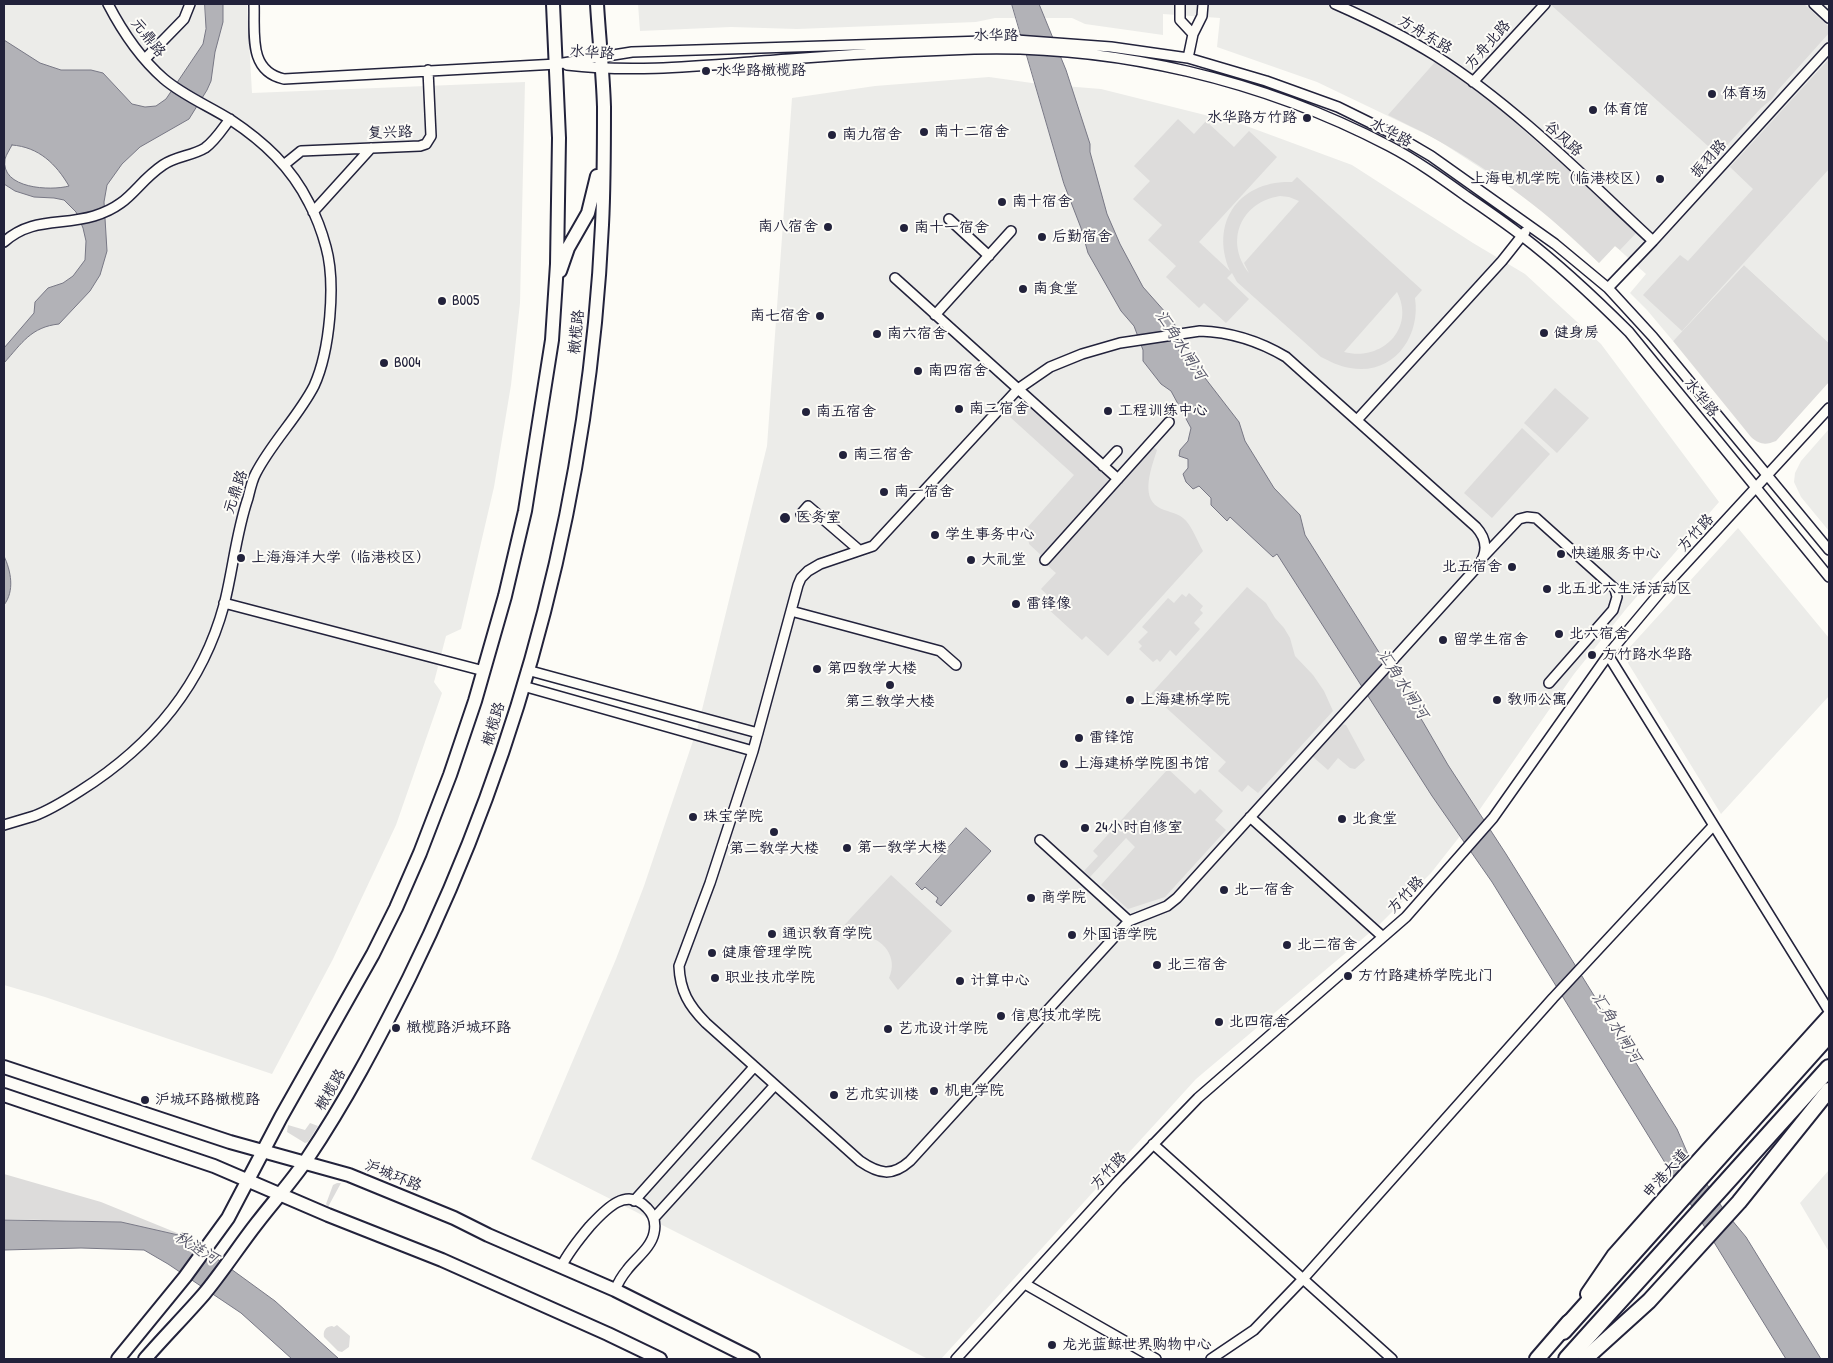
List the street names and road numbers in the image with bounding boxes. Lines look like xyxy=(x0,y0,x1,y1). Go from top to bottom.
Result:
street label: 方舟东路 xyxy=(1395,12,1455,58)
street label: 元鼎路 xyxy=(127,15,169,61)
street label: 方舟北路 xyxy=(1461,17,1515,73)
street label: 水华路 xyxy=(974,27,1018,45)
street label: 水华路 xyxy=(569,42,615,64)
street label: 水华路 xyxy=(1367,114,1415,152)
street label: 谷风路 xyxy=(1540,117,1586,161)
street label: 复兴路 xyxy=(367,123,413,143)
street label: 振羽路 xyxy=(1687,136,1731,182)
street label: 橄榄路 xyxy=(566,309,588,355)
street label: 水华路 xyxy=(1680,375,1722,421)
street label: 元鼎路 xyxy=(220,468,252,516)
street label: 方竹路 xyxy=(1674,510,1718,556)
street label: 橄榄路 xyxy=(479,700,509,748)
street label: 方竹路 xyxy=(1384,873,1428,917)
street label: 橄榄路 xyxy=(312,1066,350,1114)
street label: 申港大道 xyxy=(1639,1146,1693,1202)
street label: 方竹路 xyxy=(1087,1148,1131,1194)
street label: 沪城环路 xyxy=(362,1156,424,1196)

